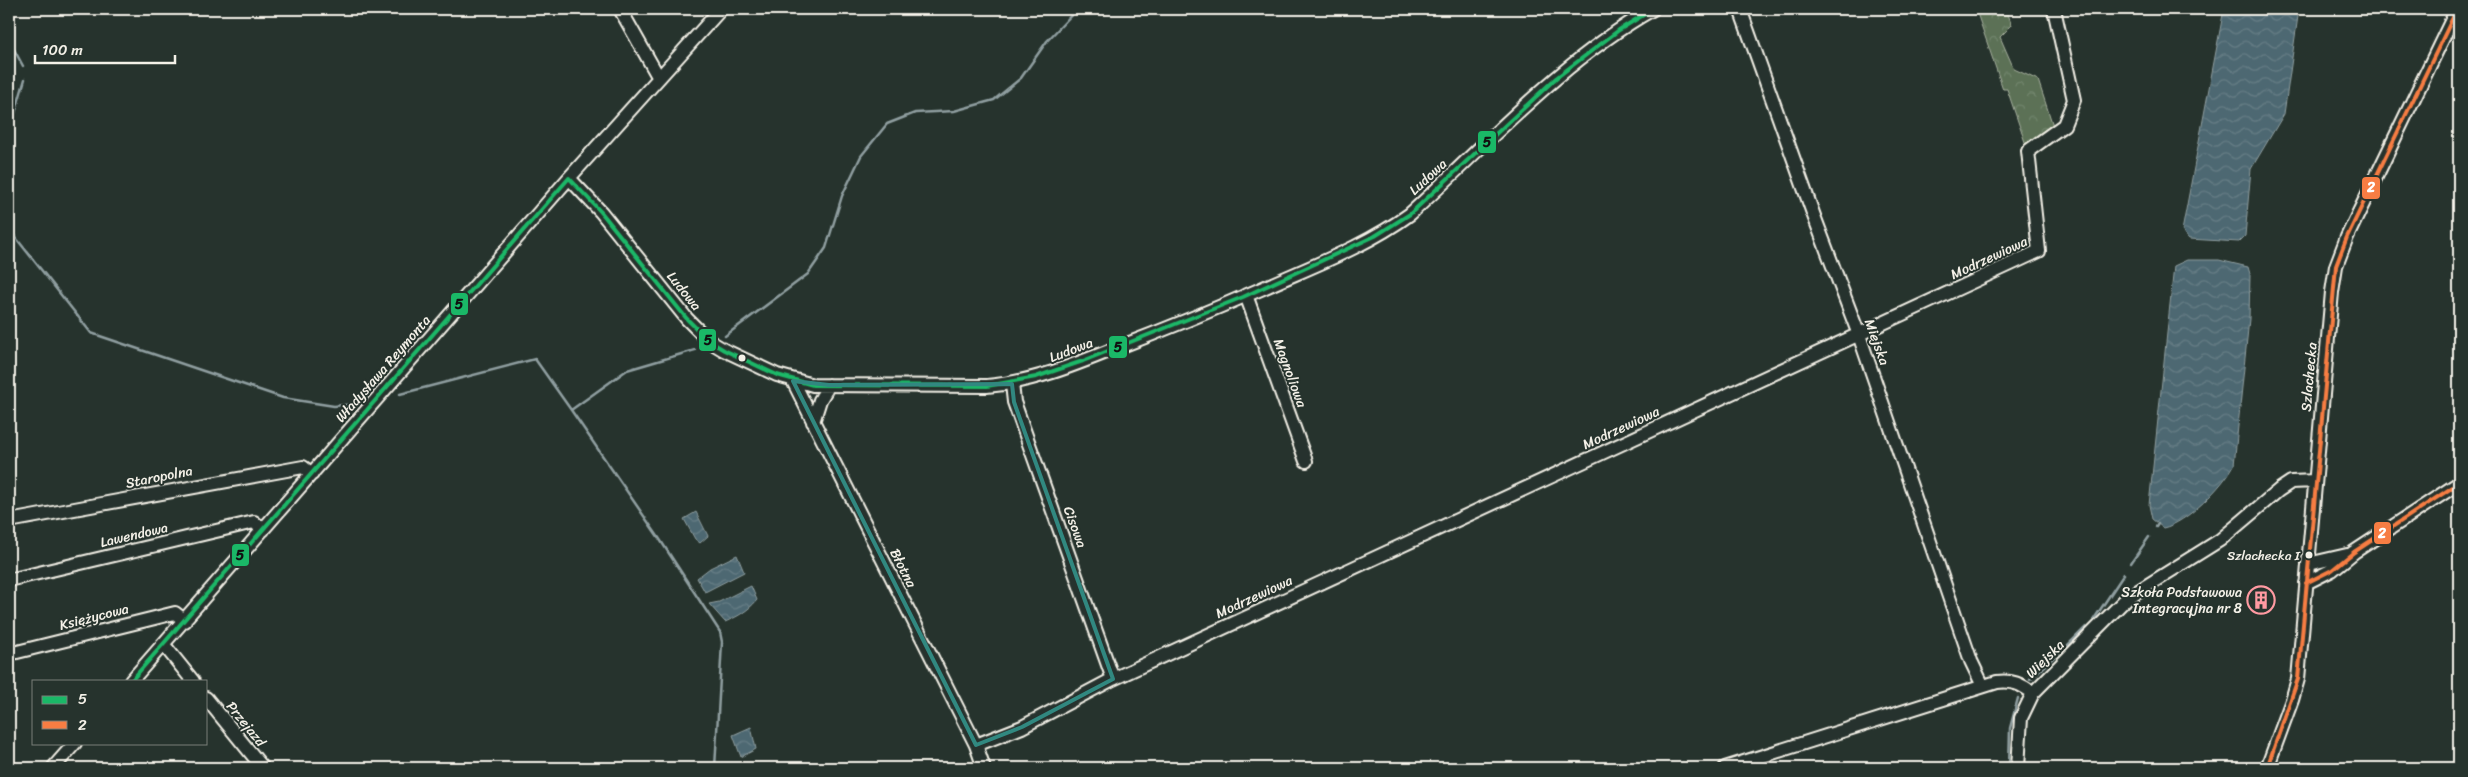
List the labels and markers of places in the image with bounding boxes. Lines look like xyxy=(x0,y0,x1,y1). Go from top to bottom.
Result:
unlabelled marker xyxy=(737,353,747,363)
place label: Szlachecka I xyxy=(2227,544,2301,567)
marker: Szlachecka I xyxy=(2304,550,2314,560)
place label: Szkoła Podstawowa Integracyjna nr 8 xyxy=(2121,580,2243,621)
building icon: Szkoła Podstawowa Integracyjna nr 8 xyxy=(2246,585,2276,615)

